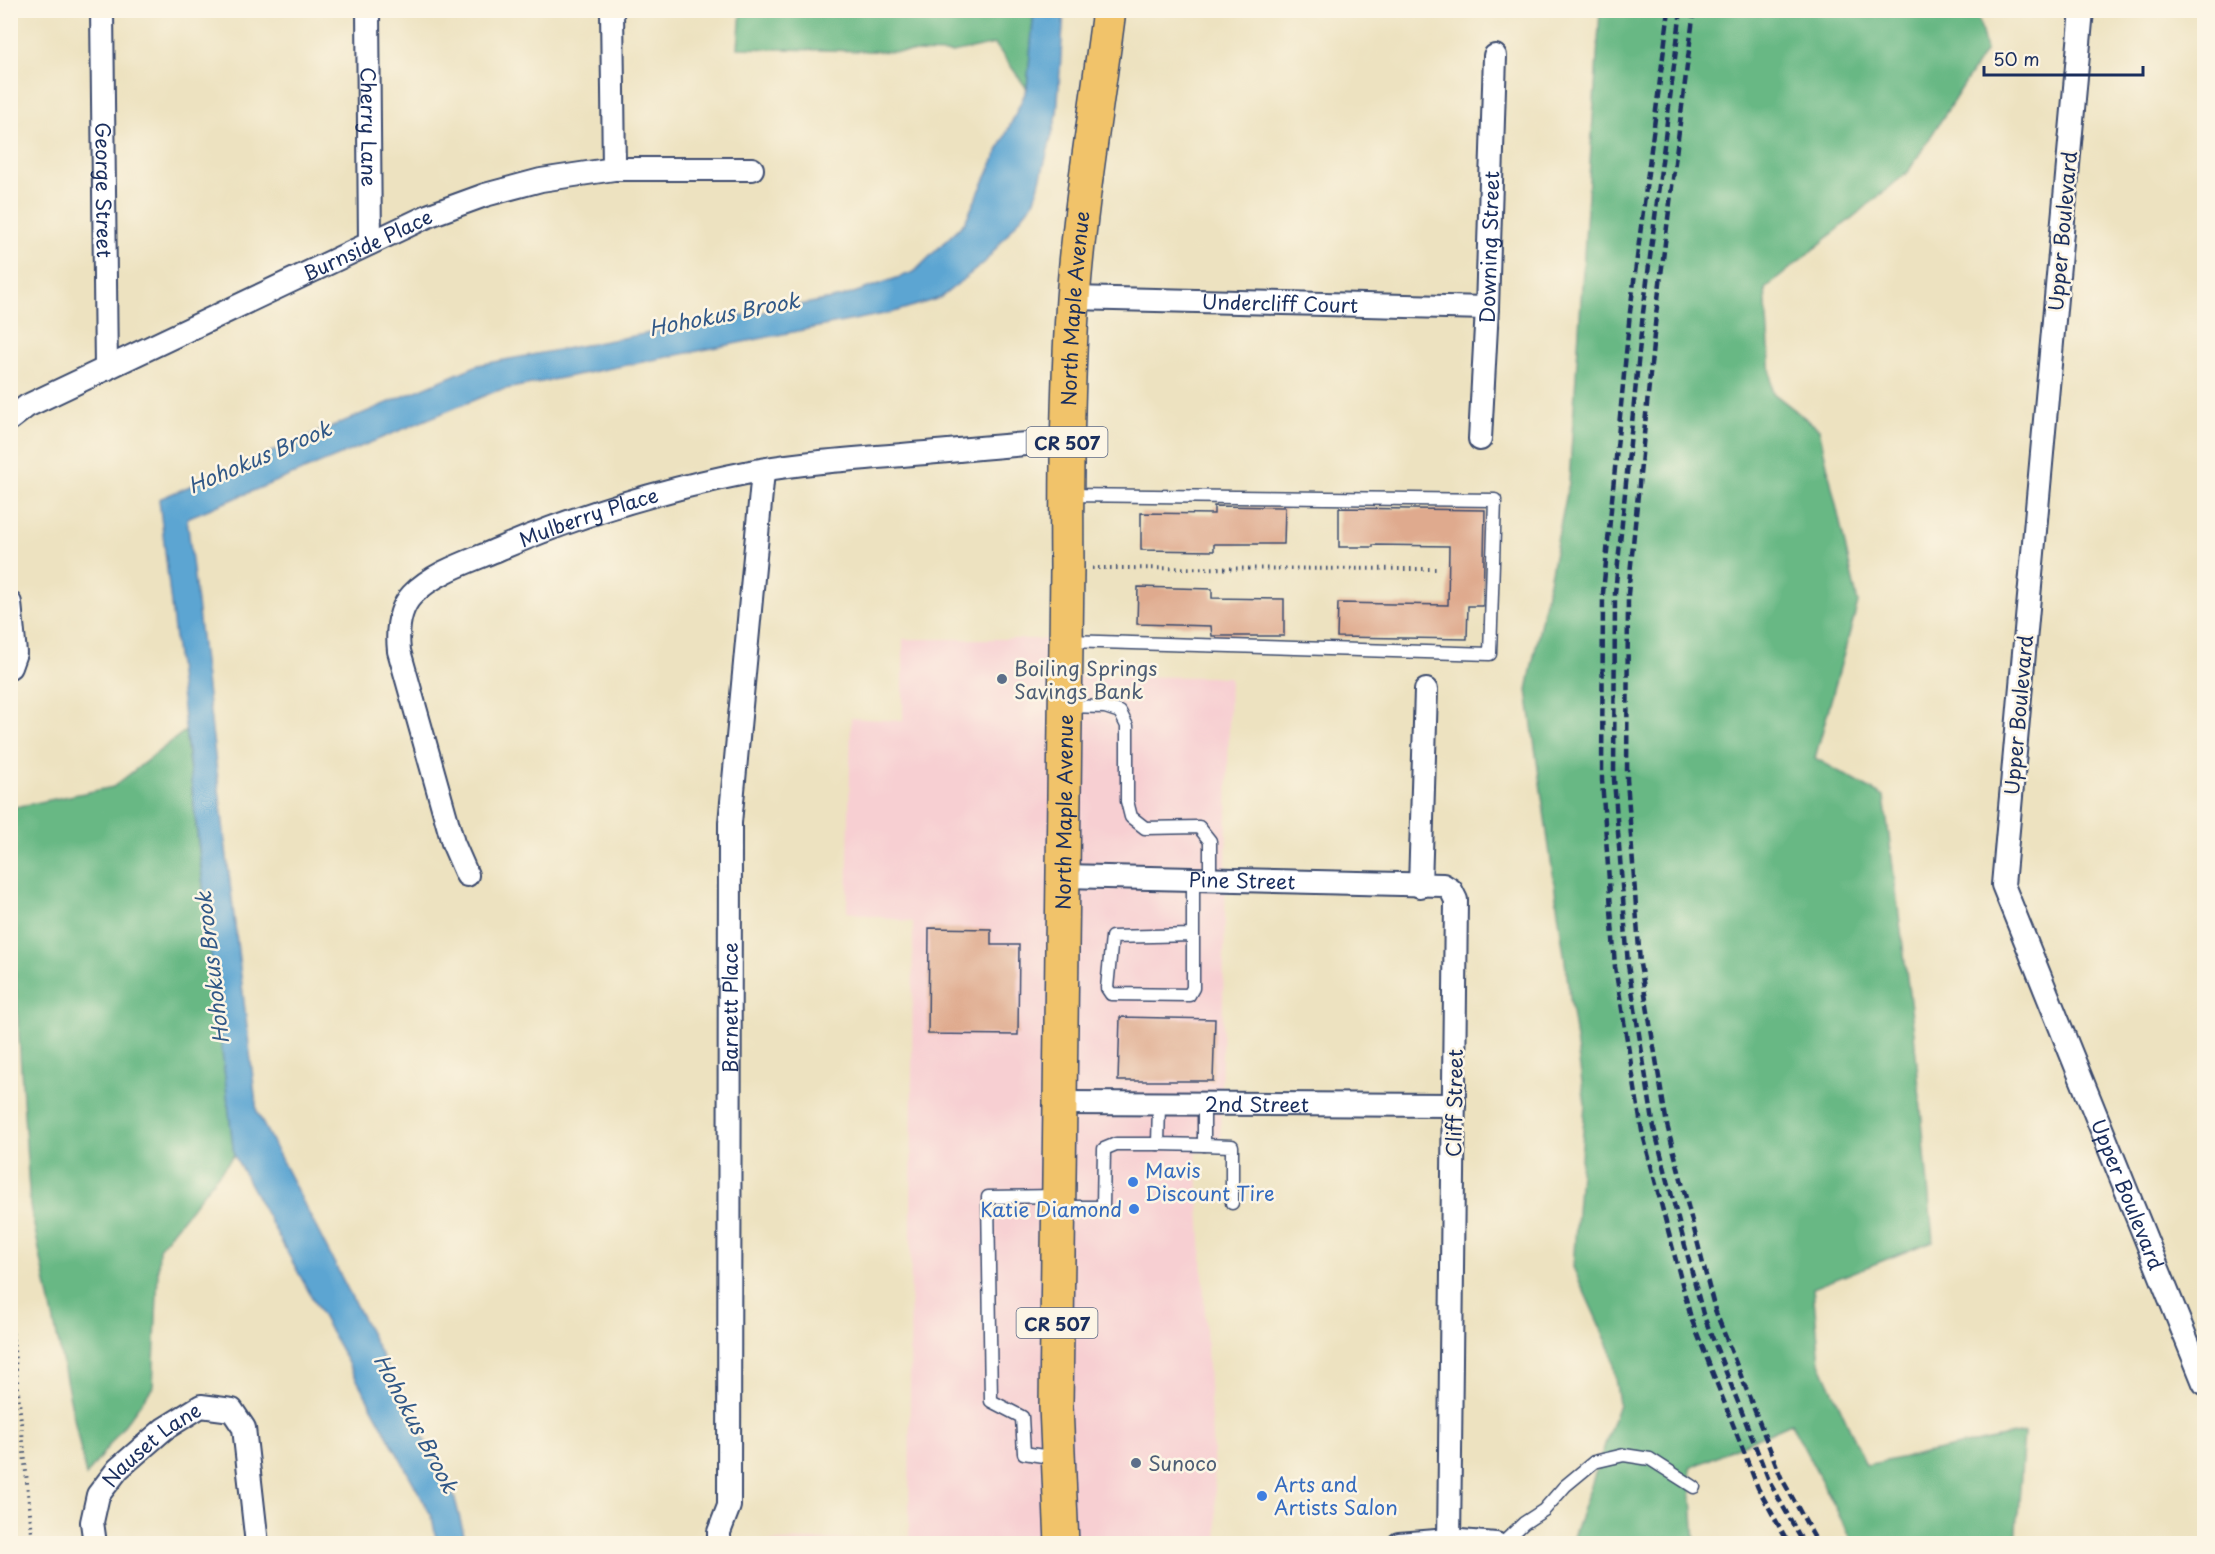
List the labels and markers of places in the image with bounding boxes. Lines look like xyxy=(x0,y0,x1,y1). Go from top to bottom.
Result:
place label: Boiling Springs Savings Bank xyxy=(1014,653,1157,706)
marker: Boiling Springs Savings Bank xyxy=(995,672,1009,686)
place label: Mavis Discount Tire xyxy=(1145,1155,1275,1208)
marker: Mavis Discount Tire xyxy=(1126,1175,1140,1189)
place label: Katie Diamond xyxy=(980,1194,1122,1224)
marker: Katie Diamond xyxy=(1127,1202,1141,1216)
place label: Sunoco xyxy=(1148,1448,1217,1478)
marker: Sunoco xyxy=(1129,1456,1143,1470)
place label: Arts and Artists Salon xyxy=(1274,1469,1398,1522)
marker: Arts and Artists Salon xyxy=(1255,1489,1269,1503)

